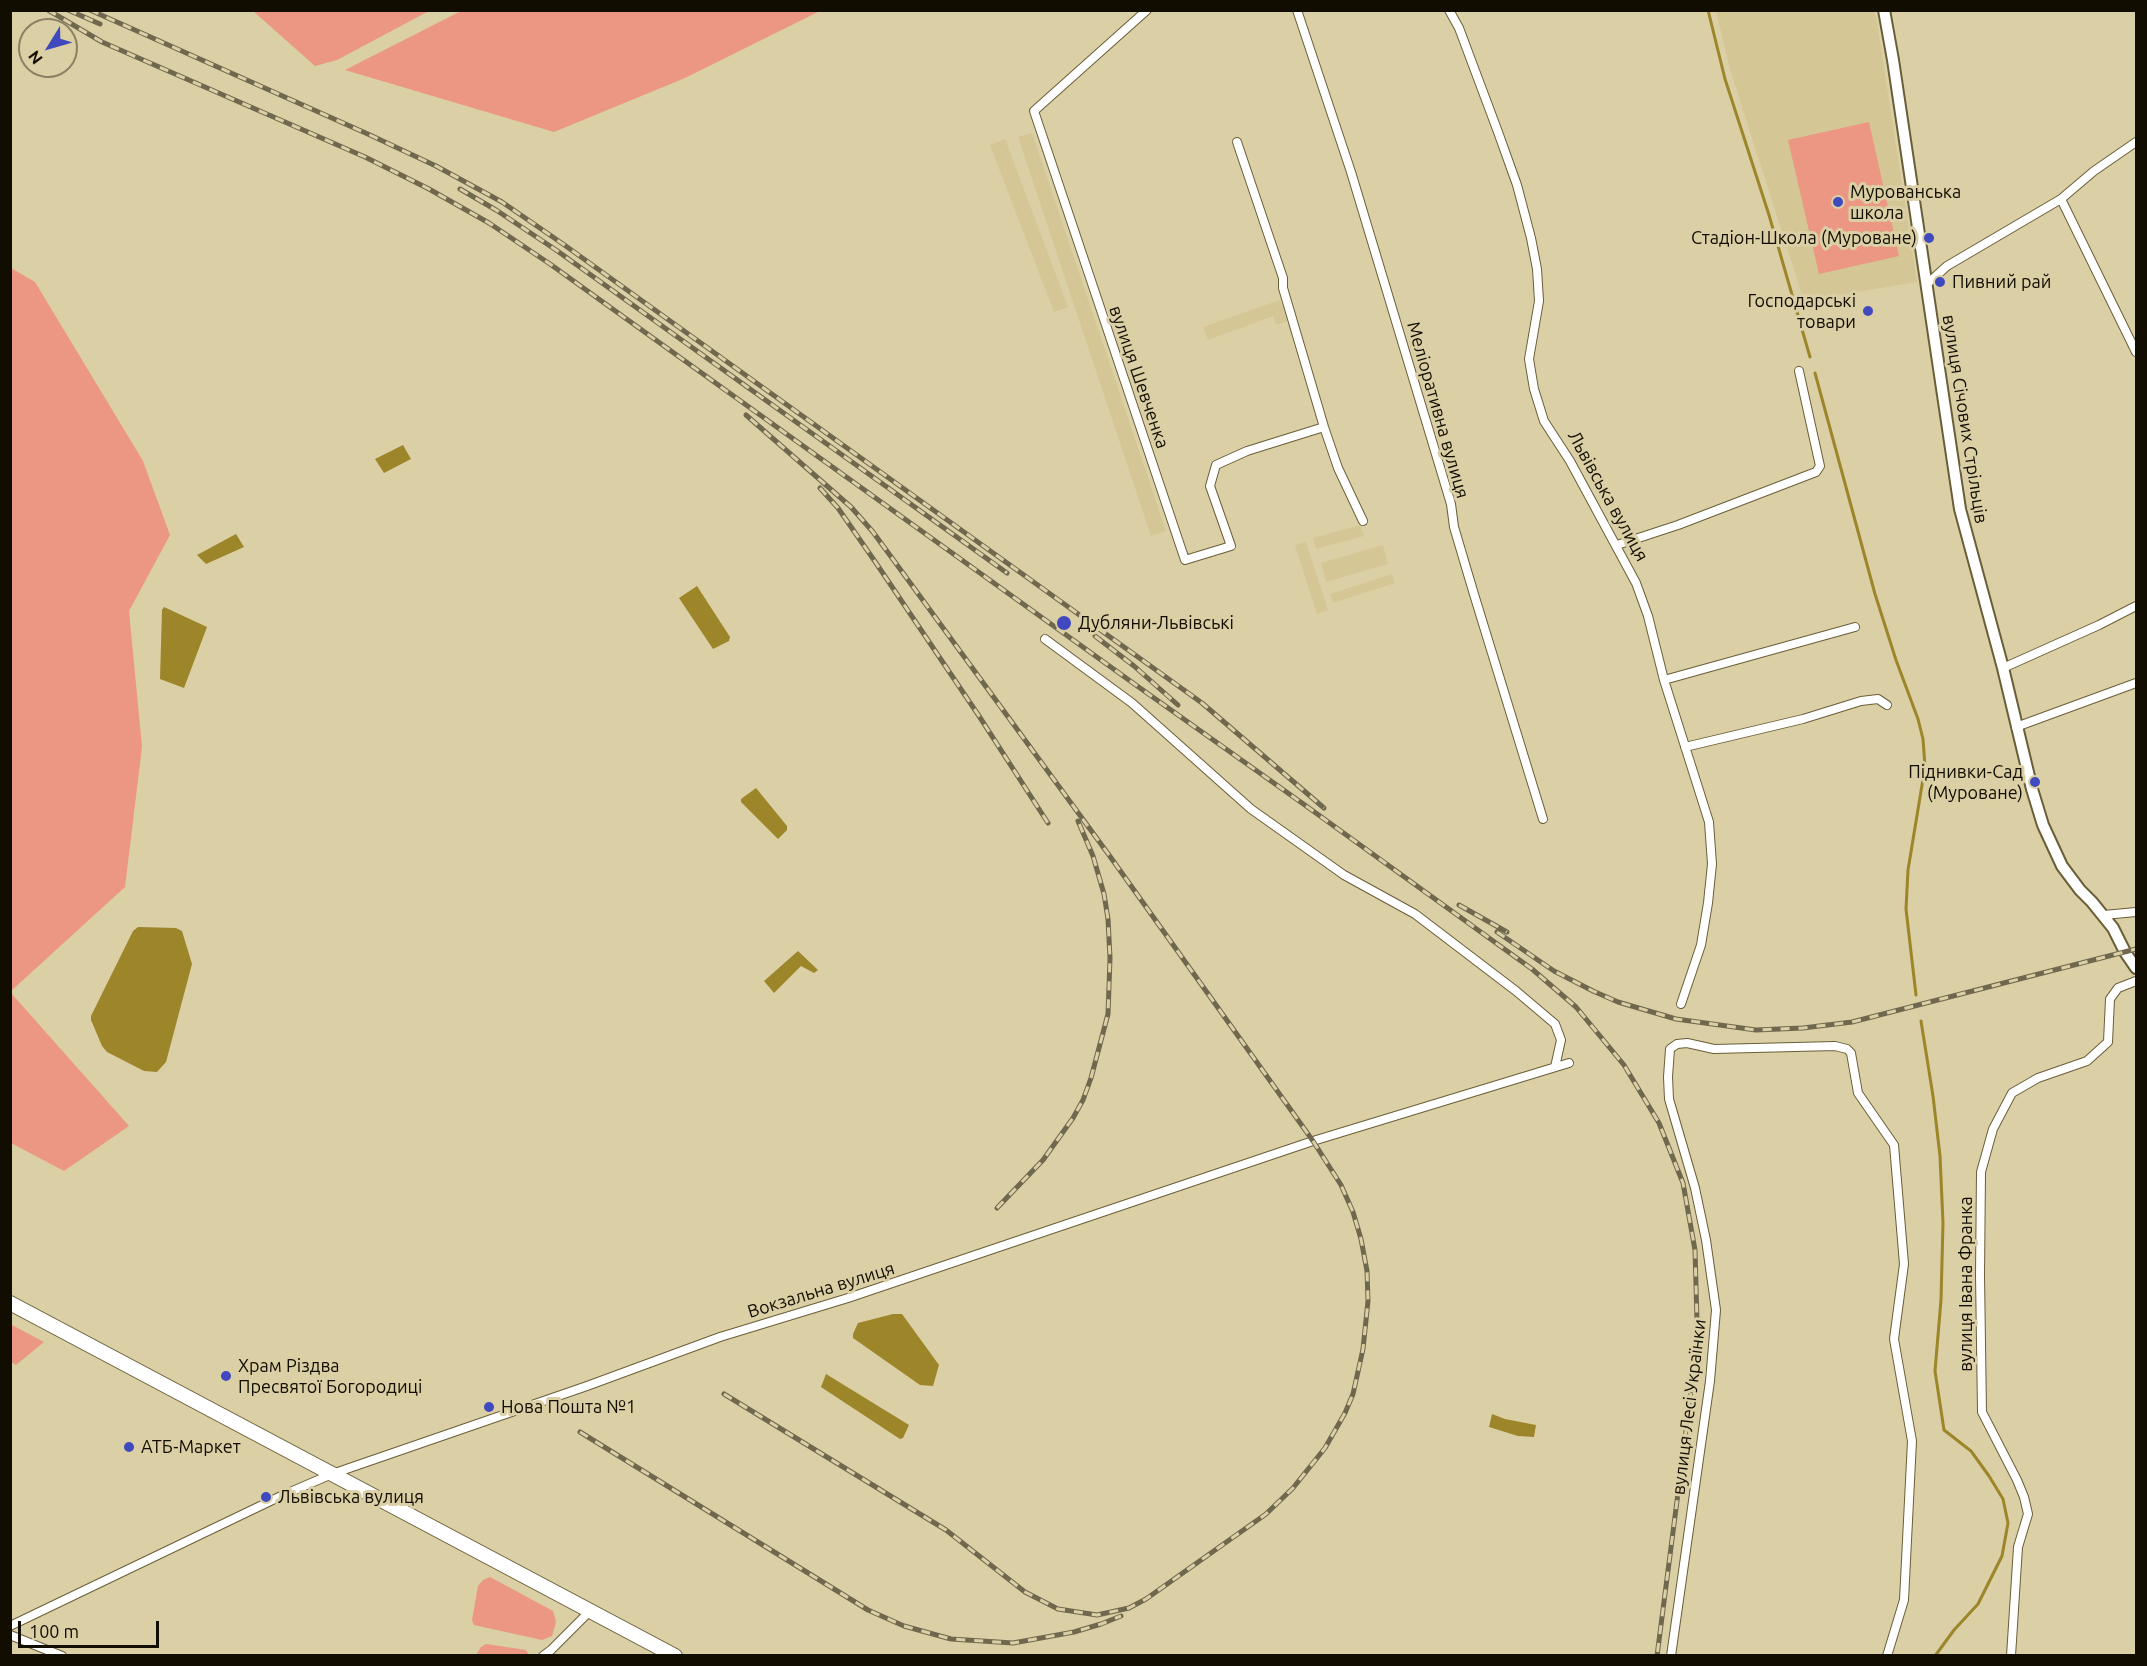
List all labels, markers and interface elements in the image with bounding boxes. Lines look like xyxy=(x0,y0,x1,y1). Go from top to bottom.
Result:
north arrow xyxy=(18,18,78,78)
text: N xyxy=(24,47,46,68)
place label: Мурованська школа xyxy=(1850,181,1961,224)
marker: Мурованська школа xyxy=(1831,195,1845,209)
place label: Стадіон-Школа (Муроване) xyxy=(1691,227,1917,249)
marker: Стадіон-Школа (Муроване) xyxy=(1922,231,1936,245)
place label: Пивний рай xyxy=(1952,271,2051,293)
marker: Пивний рай xyxy=(1933,275,1947,289)
place label: Господарські товари xyxy=(1747,290,1856,332)
street label: вулиця Шевченка xyxy=(1104,303,1174,451)
marker: Господарські товари xyxy=(1861,304,1875,318)
street label: вулиця Січових Стрільців xyxy=(1938,313,1992,525)
street label: Меліоративна вулиця xyxy=(1402,319,1474,501)
street label: Львівська вулиця xyxy=(1563,427,1653,565)
place label: Дубляни-Львівські xyxy=(1078,612,1234,634)
marker: Дубляни-Львівські xyxy=(1055,614,1073,632)
place label: Піднивки-Сад (Муроване) xyxy=(1908,761,2023,804)
marker: Піднивки-Сад (Муроване) xyxy=(2028,775,2042,789)
street label: вулиця Івана Франка xyxy=(1955,1196,1977,1372)
street label: Вокзальна вулиця xyxy=(745,1257,897,1323)
street label: вулиця Лесі Українки xyxy=(1668,1318,1710,1496)
place label: Храм Різдва Пресвятої Богородиці xyxy=(238,1355,422,1398)
marker: Храм Різдва Пресвятої Богородиці xyxy=(219,1369,233,1383)
place label: Нова Пошта №1 xyxy=(501,1396,636,1418)
marker: Нова Пошта №1 xyxy=(482,1400,496,1414)
place label: АТБ-Маркет xyxy=(141,1436,241,1458)
marker: АТБ-Маркет xyxy=(122,1440,136,1454)
place label: Львівська вулиця xyxy=(278,1486,424,1508)
marker: Львівська вулиця xyxy=(259,1490,273,1504)
scale bar xyxy=(21,1609,162,1647)
text: 100 m xyxy=(29,1621,79,1641)

